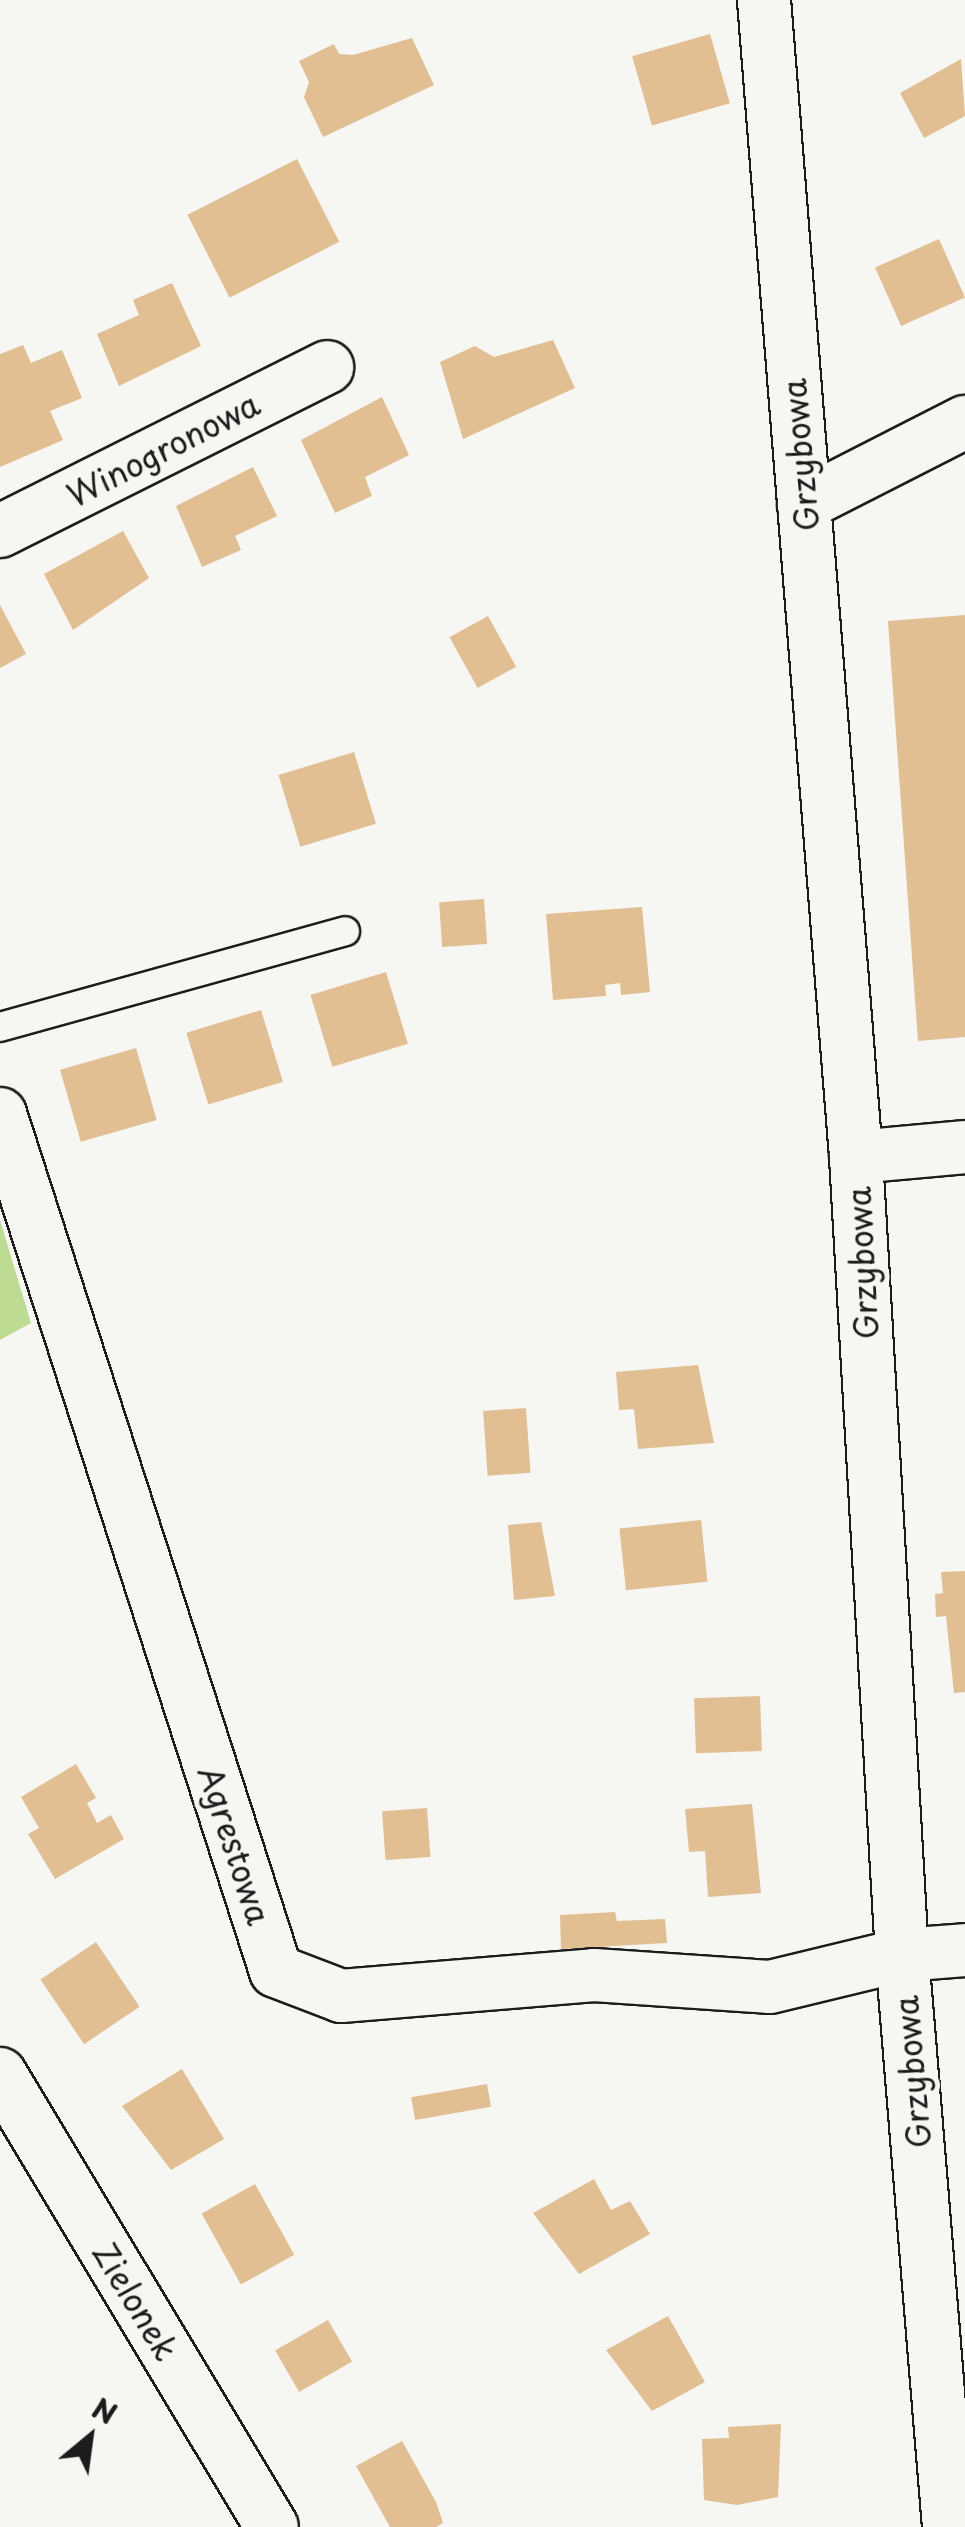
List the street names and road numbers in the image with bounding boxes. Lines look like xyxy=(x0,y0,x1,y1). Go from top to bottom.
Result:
street label: Grzybowa xyxy=(774,377,826,533)
street label: Winogronowa xyxy=(60,384,266,514)
street label: Grzybowa xyxy=(839,1186,885,1340)
street label: Agrestowa xyxy=(191,1761,279,1929)
street label: Grzybowa xyxy=(886,1994,938,2150)
street label: Zielonek xyxy=(86,2235,186,2367)

